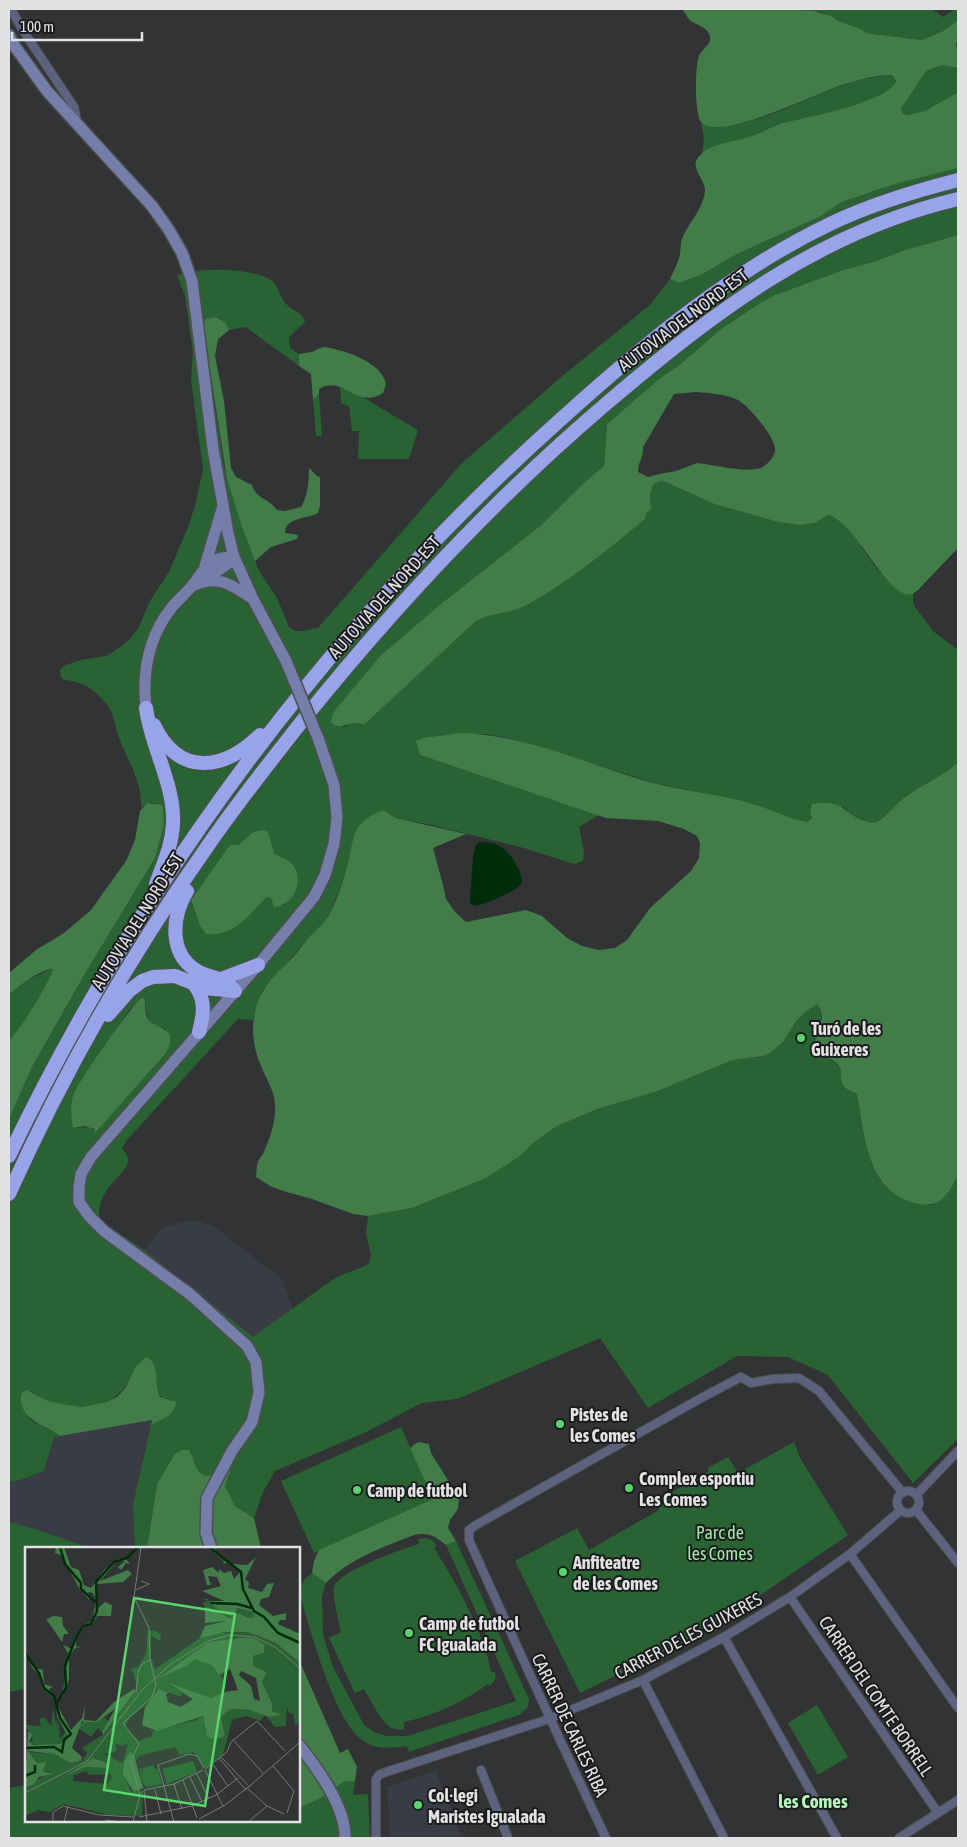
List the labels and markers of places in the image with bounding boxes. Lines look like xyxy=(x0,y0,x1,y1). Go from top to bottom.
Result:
place label: Turó de les Guixeres xyxy=(811,1018,882,1060)
marker: Turó de les Guixeres xyxy=(795,1032,807,1044)
place label: Pistes de les Comes xyxy=(570,1404,636,1446)
marker: Pistes de les Comes xyxy=(554,1418,566,1430)
place label: Complex esportiu Les Comes xyxy=(639,1468,754,1510)
place label: Camp de futbol xyxy=(367,1480,467,1501)
marker: Complex esportiu Les Comes xyxy=(623,1482,635,1494)
marker: Camp de futbol xyxy=(351,1484,363,1496)
place label: Anfiteatre de les Comes xyxy=(572,1552,658,1594)
marker: Anfiteatre de les Comes xyxy=(557,1566,569,1578)
place label: Camp de futbol FC Igualada xyxy=(419,1613,519,1655)
marker: Camp de futbol FC Igualada xyxy=(403,1627,415,1639)
place label: Col·legi Maristes Igualada xyxy=(428,1785,546,1827)
marker: Col·legi Maristes Igualada xyxy=(412,1799,424,1811)

